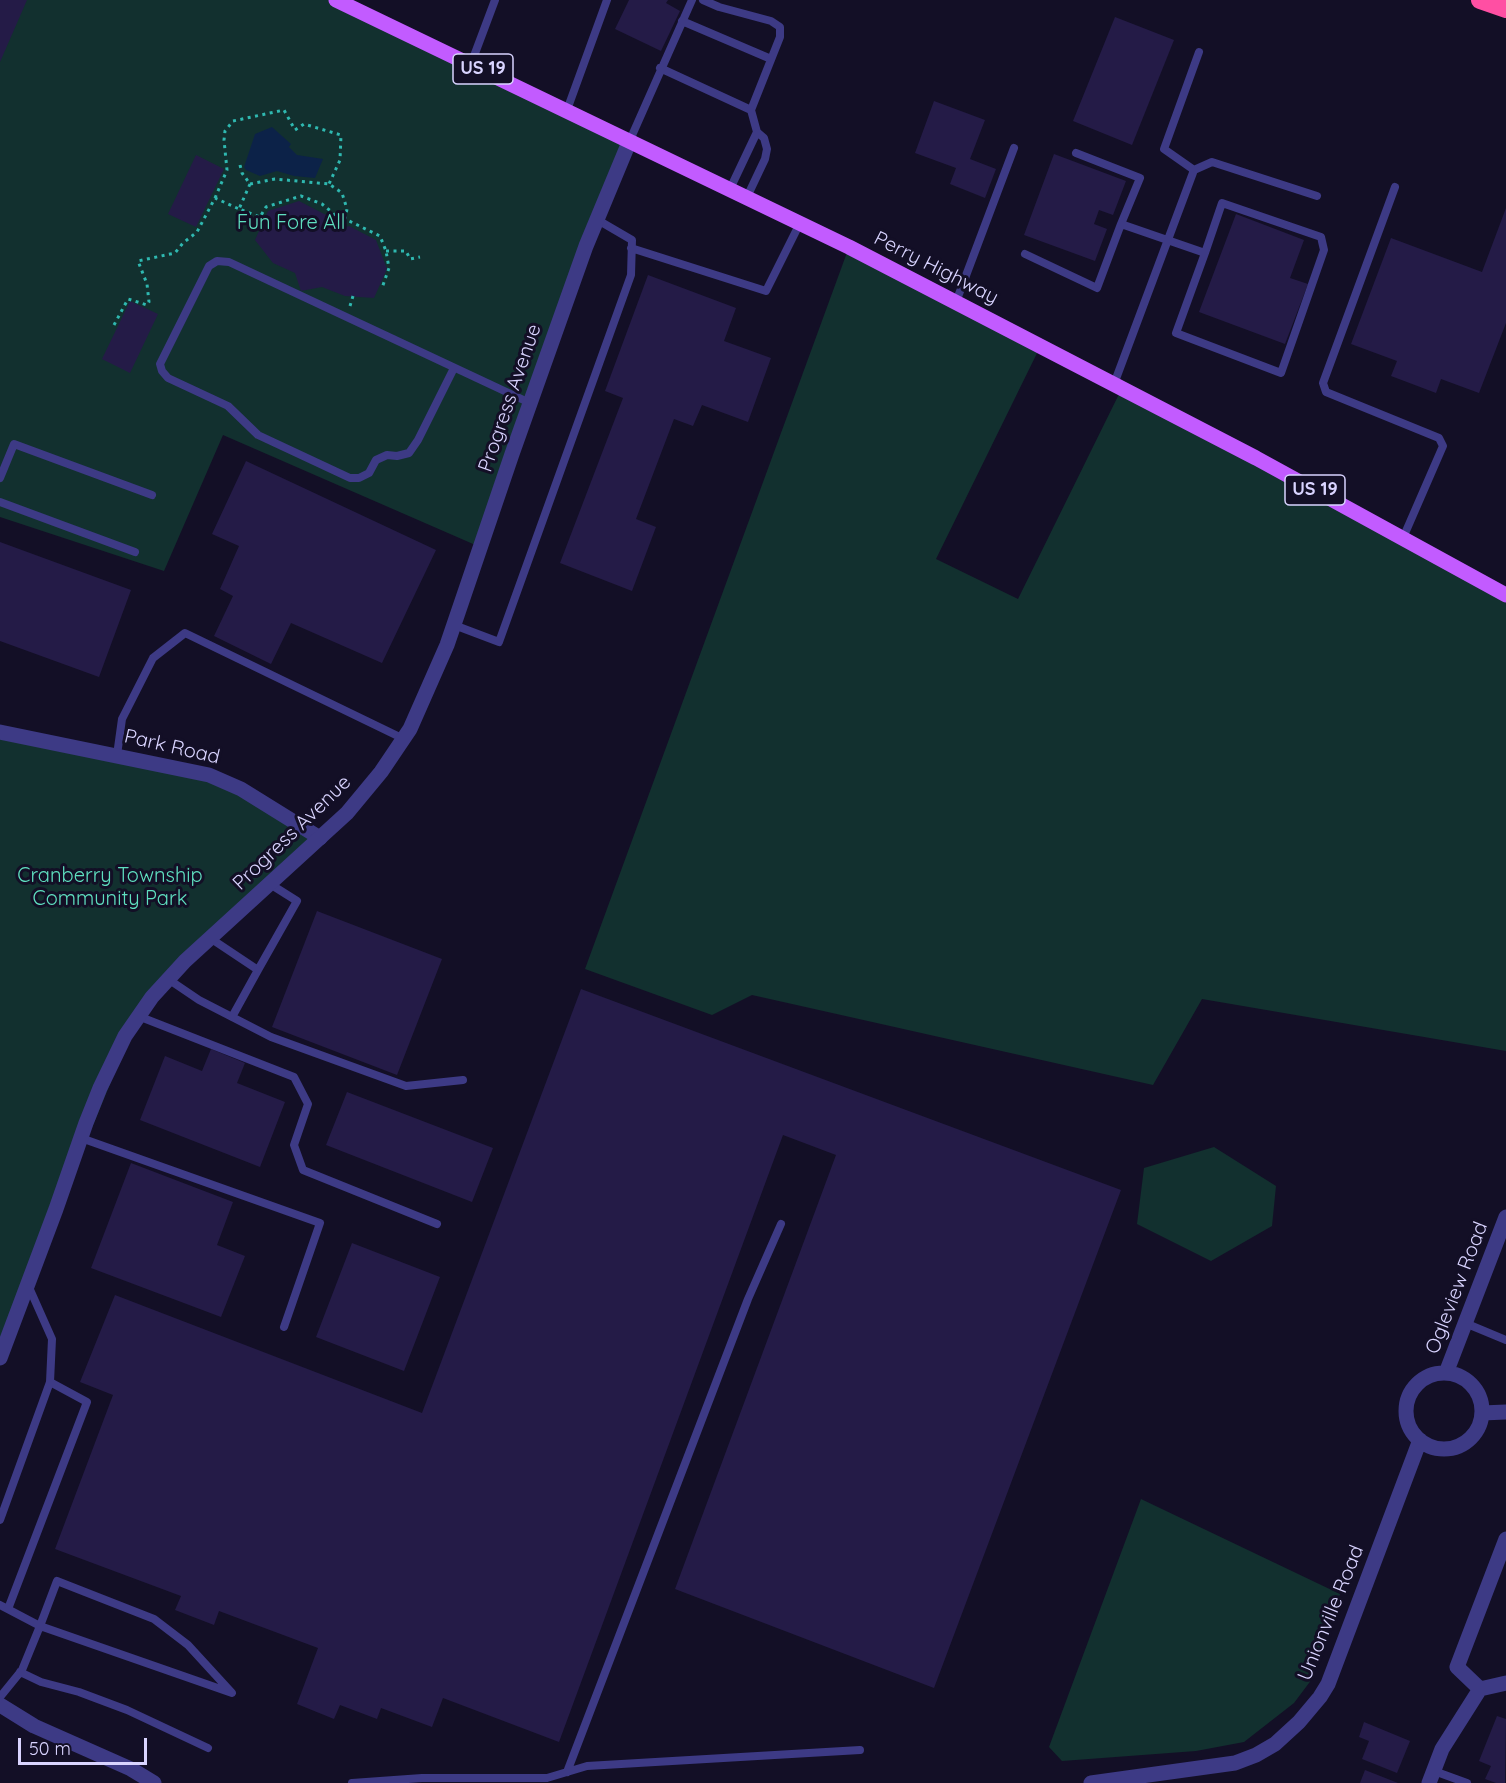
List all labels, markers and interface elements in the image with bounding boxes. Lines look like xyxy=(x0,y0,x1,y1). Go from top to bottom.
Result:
road number: US 19 xyxy=(453,54,513,84)
park label: Fun Fore All xyxy=(237,211,345,235)
street label: Perry Highway xyxy=(870,226,1002,310)
street label: Progress Avenue xyxy=(473,321,547,475)
road number: US 19 xyxy=(1285,475,1345,505)
street label: Park Road xyxy=(122,724,222,770)
street label: Progress Avenue xyxy=(228,771,356,895)
park label: Cranberry Township Community Park xyxy=(17,864,203,911)
street label: Ogleview Road xyxy=(1421,1218,1493,1358)
street label: Unionville Road xyxy=(1293,1542,1369,1684)
scale bar xyxy=(21,1726,150,1764)
text: 50 m xyxy=(29,1737,71,1760)

